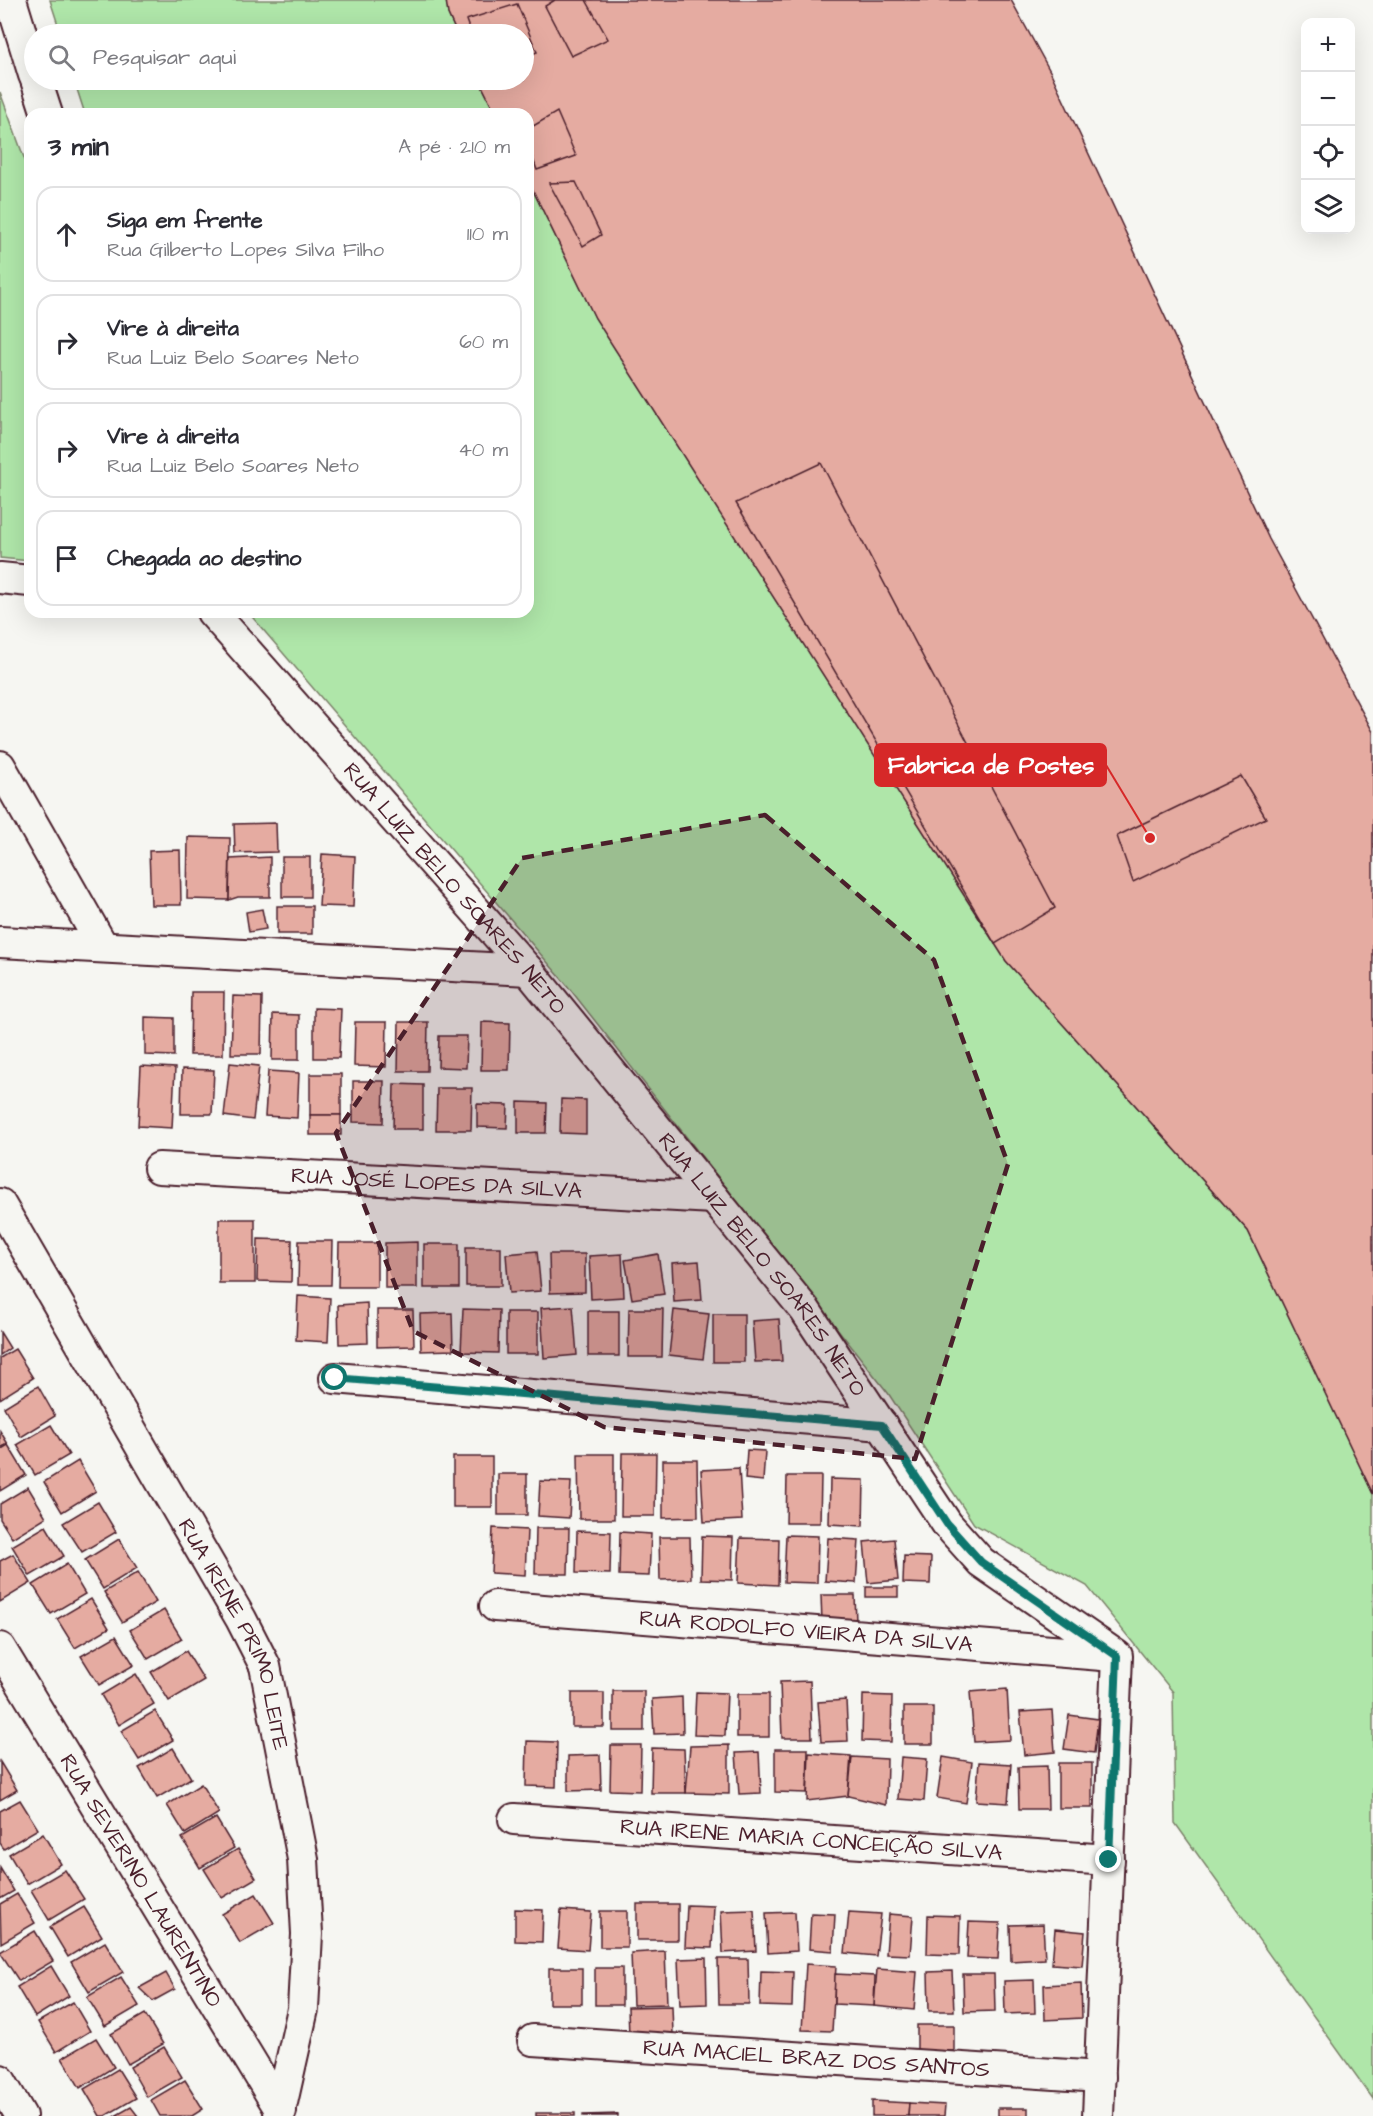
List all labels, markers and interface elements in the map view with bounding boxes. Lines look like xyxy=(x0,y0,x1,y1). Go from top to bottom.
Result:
map controls xyxy=(1301,18,1355,234)
button: + xyxy=(1301,18,1355,72)
search box xyxy=(24,24,534,90)
icon: search xyxy=(45,41,78,74)
text: Pesquisar aqui xyxy=(93,42,236,73)
button: − xyxy=(1301,72,1355,126)
button: locate xyxy=(1301,126,1355,180)
text: 3 min xyxy=(48,129,109,165)
text: A pé · 210 m xyxy=(398,133,510,161)
button: layers xyxy=(1301,180,1355,234)
text: Siga em frente xyxy=(107,205,263,236)
icon: ahead xyxy=(50,218,83,251)
text: 110 m xyxy=(467,220,508,248)
text: Rua Gilberto Lopes Silva Filho xyxy=(107,236,384,264)
text: Vire à direita xyxy=(107,313,239,344)
icon: right xyxy=(50,326,83,359)
text: 60 m xyxy=(459,328,508,356)
text: Rua Luiz Belo Soares Neto xyxy=(107,344,359,372)
text: Vire à direita xyxy=(107,421,239,452)
icon: right xyxy=(50,434,83,467)
text: 40 m xyxy=(458,436,508,464)
text: Rua Luiz Belo Soares Neto xyxy=(107,452,359,480)
icon: arrive xyxy=(50,542,83,575)
text: Chegada ao destino xyxy=(107,543,301,574)
callout: Fabrica de Postes xyxy=(875,744,1106,786)
text: Fabrica de Postes xyxy=(888,749,1094,783)
street label: RUA LUIZ BELO SOARES NETO xyxy=(336,756,574,1021)
street label: RUA LUIZ BELO SOARES NETO xyxy=(651,1126,874,1403)
street label: RUA JOSÉ LOPES DA SILVA xyxy=(290,1160,583,1206)
route start xyxy=(321,1364,347,1390)
street label: RUA IRENE PRIMO LEITE xyxy=(170,1513,297,1753)
street label: RUA RODOLFO VIEIRA DA SILVA xyxy=(638,1602,974,1660)
street label: RUA SEVERINO LAURENTINO xyxy=(52,1748,230,2013)
street label: RUA IRENE MARIA CONCEIÇÃO SILVA xyxy=(619,1811,1003,1868)
route end xyxy=(1095,1846,1121,1872)
street label: RUA MACIEL BRAZ DOS SANTOS xyxy=(642,2032,991,2085)

